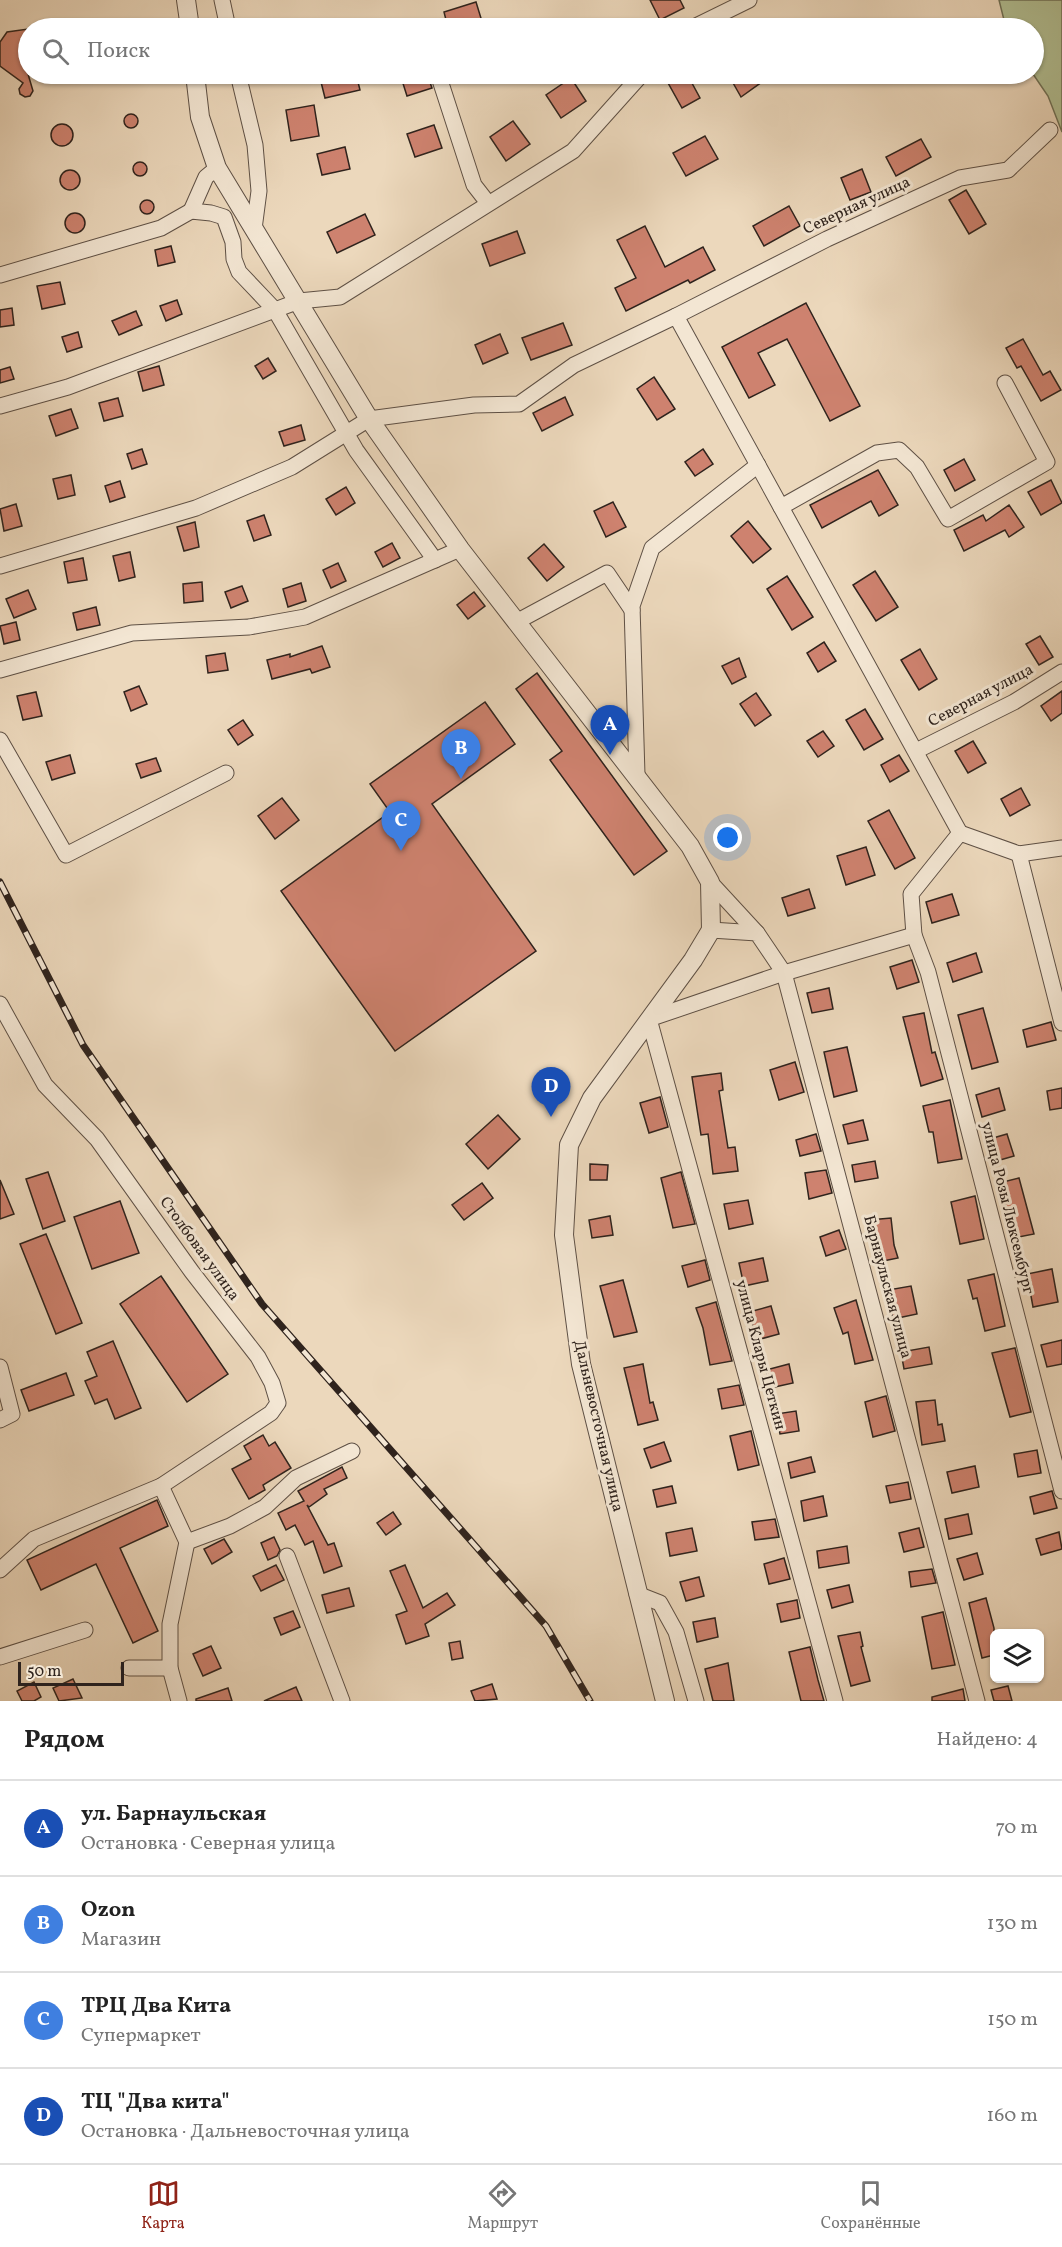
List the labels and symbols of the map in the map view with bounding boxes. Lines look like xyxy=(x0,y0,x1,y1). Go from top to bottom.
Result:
street label: Северная улица xyxy=(800,171,914,241)
street label: Северная улица xyxy=(925,659,1037,733)
pin: A xyxy=(590,706,630,755)
pin: B xyxy=(442,730,480,779)
pin: C xyxy=(382,802,420,851)
your location xyxy=(713,823,742,852)
pin: D xyxy=(532,1068,570,1117)
street label: улица Розы Люксембург xyxy=(975,1120,1039,1296)
street label: Столбовая улица xyxy=(154,1192,244,1306)
street label: Барнаульская улица xyxy=(857,1213,917,1361)
street label: улица Клары Цеткин xyxy=(729,1277,791,1433)
street label: Дальневосточная улица xyxy=(568,1338,628,1514)
scale bar xyxy=(18,1659,124,1686)

